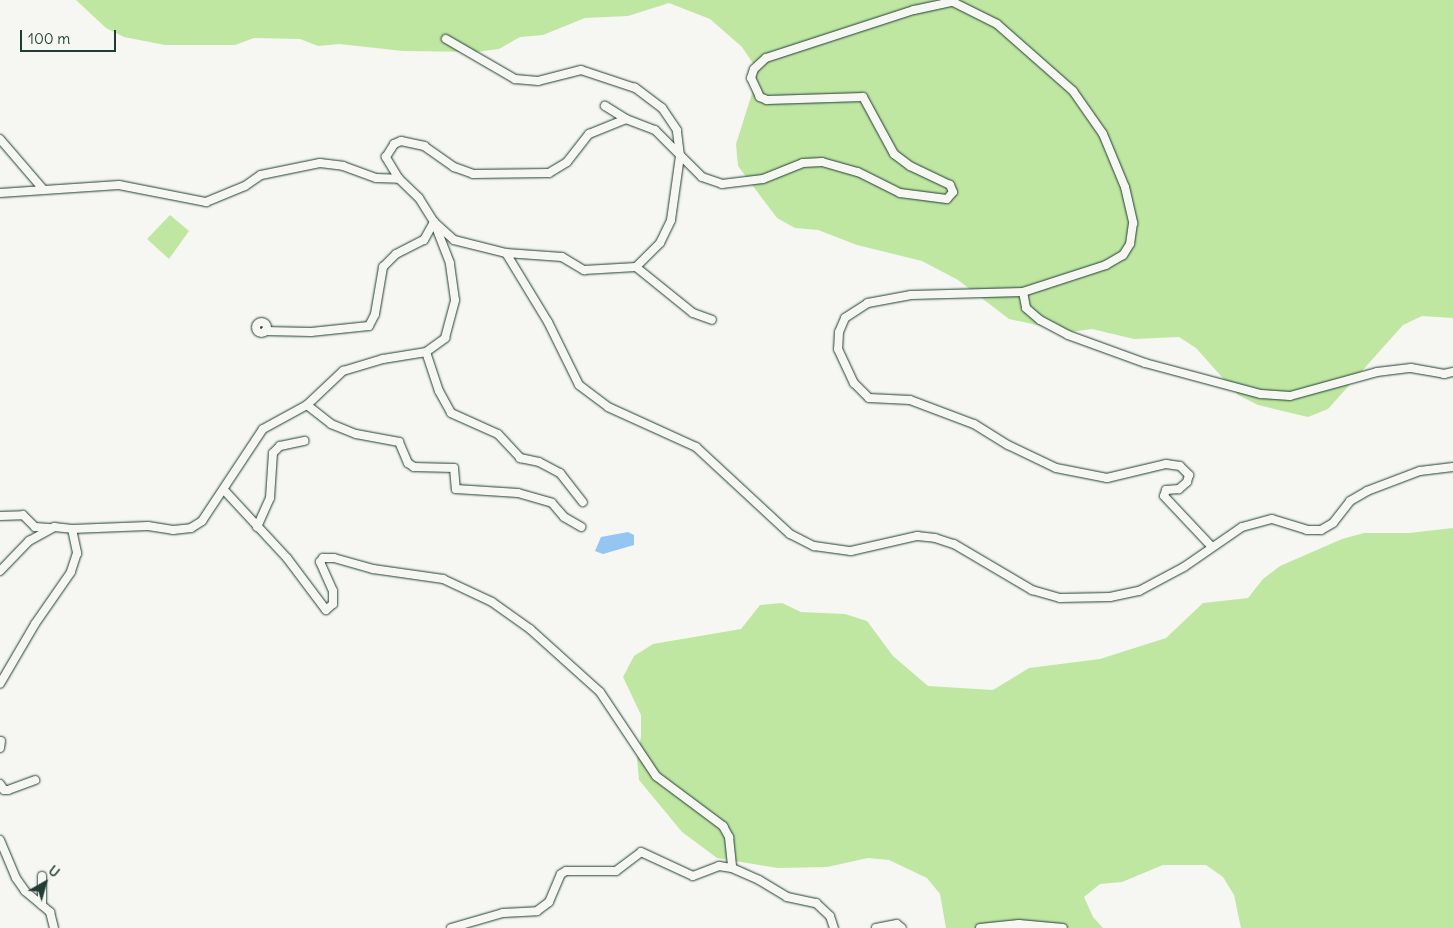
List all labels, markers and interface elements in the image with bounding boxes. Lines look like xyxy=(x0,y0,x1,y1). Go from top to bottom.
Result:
scale bar xyxy=(22,20,119,52)
text: 100 m xyxy=(28,29,70,48)
north arrow xyxy=(20,858,70,908)
text: U xyxy=(45,861,64,881)

